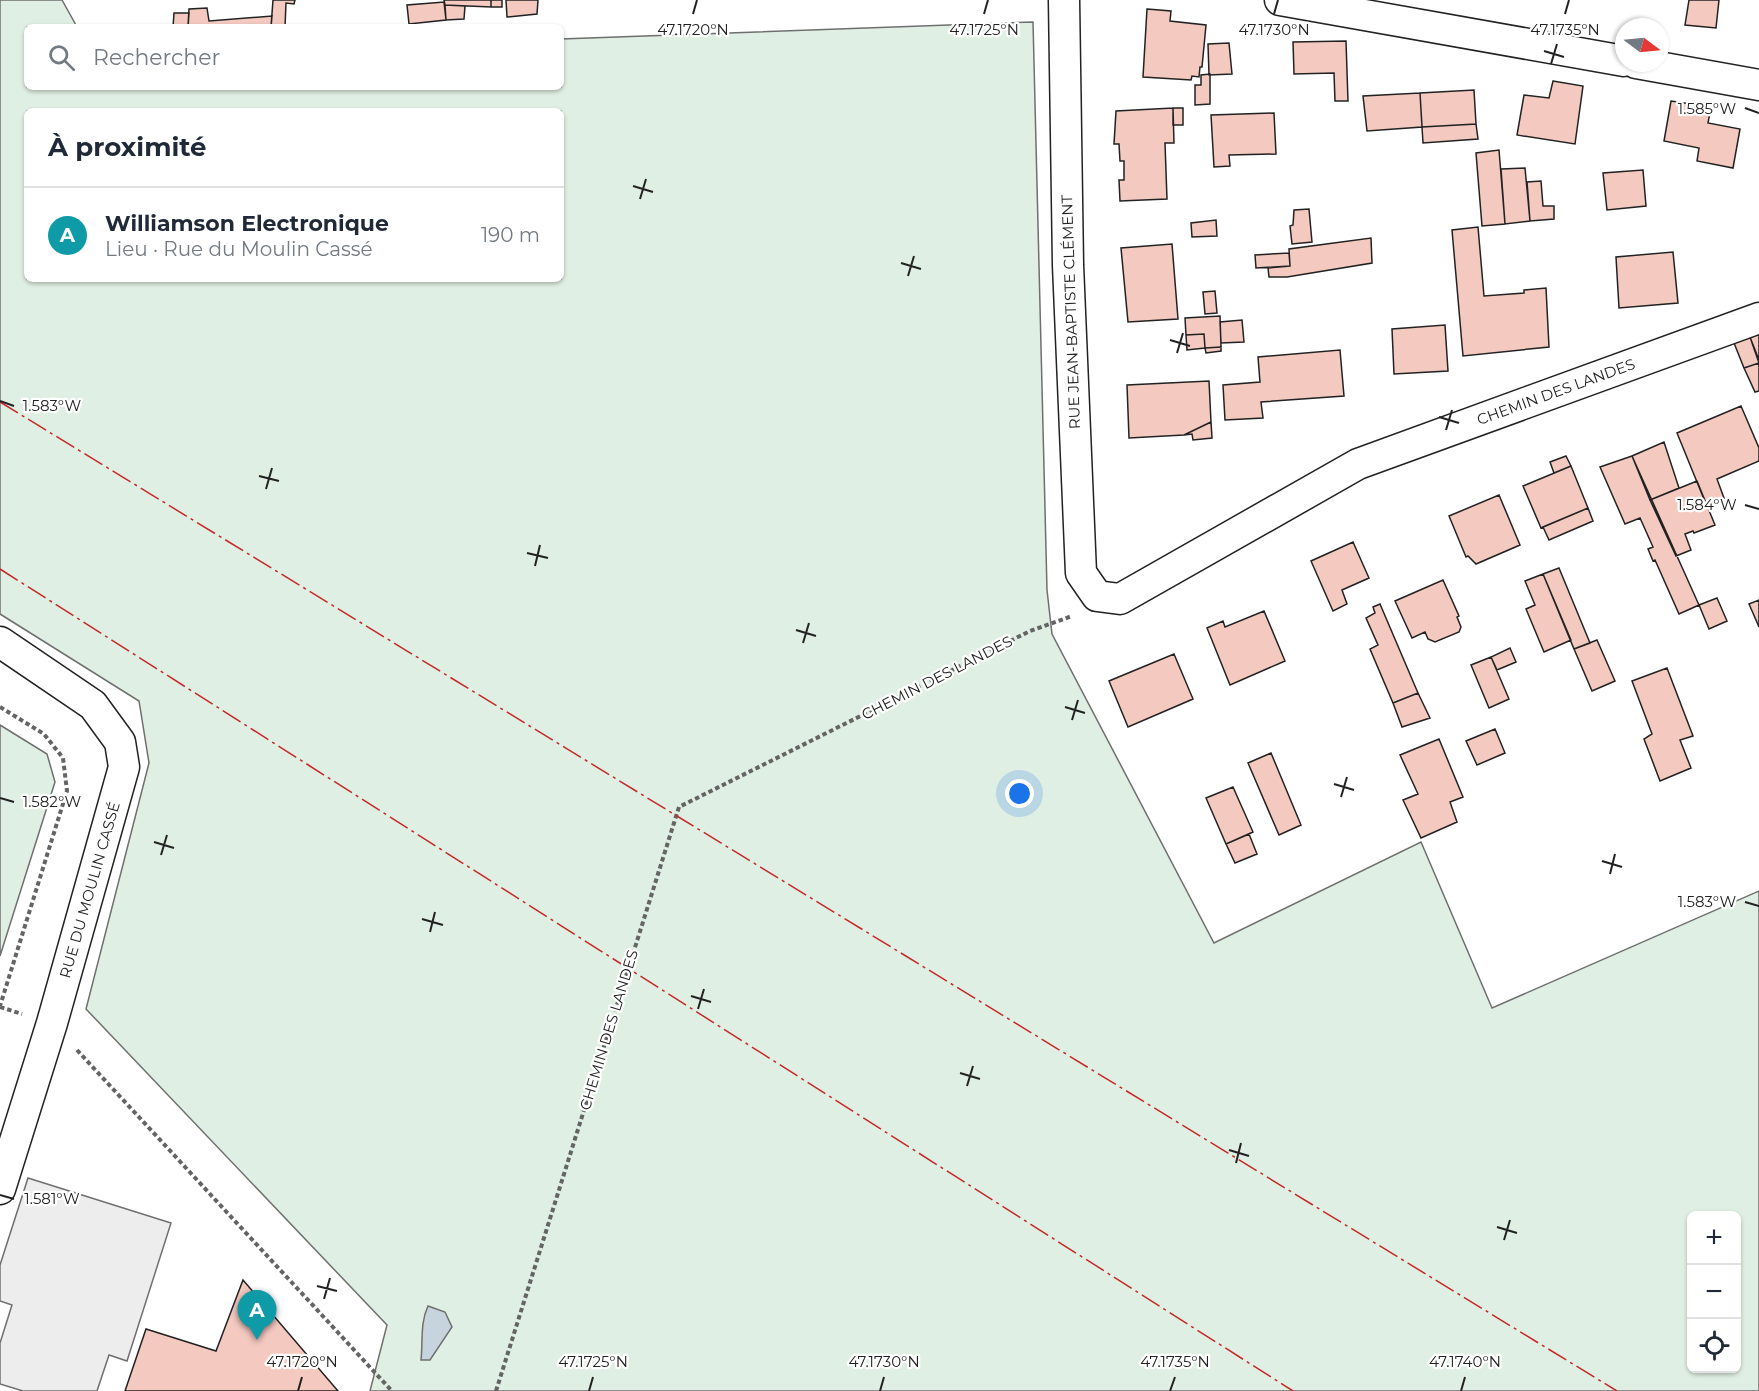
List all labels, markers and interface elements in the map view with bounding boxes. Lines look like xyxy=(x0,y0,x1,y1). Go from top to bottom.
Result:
north arrow xyxy=(1615,18,1669,72)
text: 47.1720°N xyxy=(657,20,729,39)
text: 47.1725°N xyxy=(949,20,1019,39)
text: 47.1730°N xyxy=(1238,20,1310,39)
text: 47.1735°N xyxy=(1530,20,1600,39)
search box xyxy=(24,24,564,90)
icon: search xyxy=(45,41,78,74)
text: Rechercher xyxy=(93,44,220,71)
text: 1.585°W xyxy=(1678,99,1736,118)
text: À proximité xyxy=(48,131,207,163)
street label: RUE JEAN-BAPTISTE CLÉMENT xyxy=(1057,194,1084,430)
text: Williamson Electronique xyxy=(105,210,389,237)
text: A xyxy=(60,223,75,247)
text: 190 m xyxy=(481,223,540,247)
text: Lieu · Rue du Moulin Cassé xyxy=(105,237,373,261)
street label: CHEMIN DES LANDES xyxy=(1474,354,1637,429)
text: 1.583°W xyxy=(23,396,81,415)
text: 1.584°W xyxy=(1677,495,1737,514)
street label: CHEMIN DES LANDES xyxy=(858,631,1015,724)
your location xyxy=(1005,779,1034,808)
text: 1.582°W xyxy=(23,792,82,811)
street label: RUE DU MOULIN CASSÉ xyxy=(55,799,124,980)
text: 1.583°W xyxy=(1678,892,1736,911)
street label: CHEMIN DES LANDES xyxy=(575,947,642,1112)
text: 1.581°W xyxy=(24,1189,80,1208)
map controls xyxy=(1687,1211,1741,1373)
button: + xyxy=(1687,1211,1741,1265)
button: − xyxy=(1687,1265,1741,1319)
pin: A xyxy=(238,1290,276,1340)
button: locate xyxy=(1687,1319,1741,1373)
text: 47.1720°N xyxy=(266,1352,338,1371)
text: 47.1725°N xyxy=(558,1352,628,1371)
text: 47.1730°N xyxy=(848,1352,920,1371)
text: 47.1735°N xyxy=(1140,1352,1210,1371)
text: 47.1740°N xyxy=(1429,1352,1501,1371)

